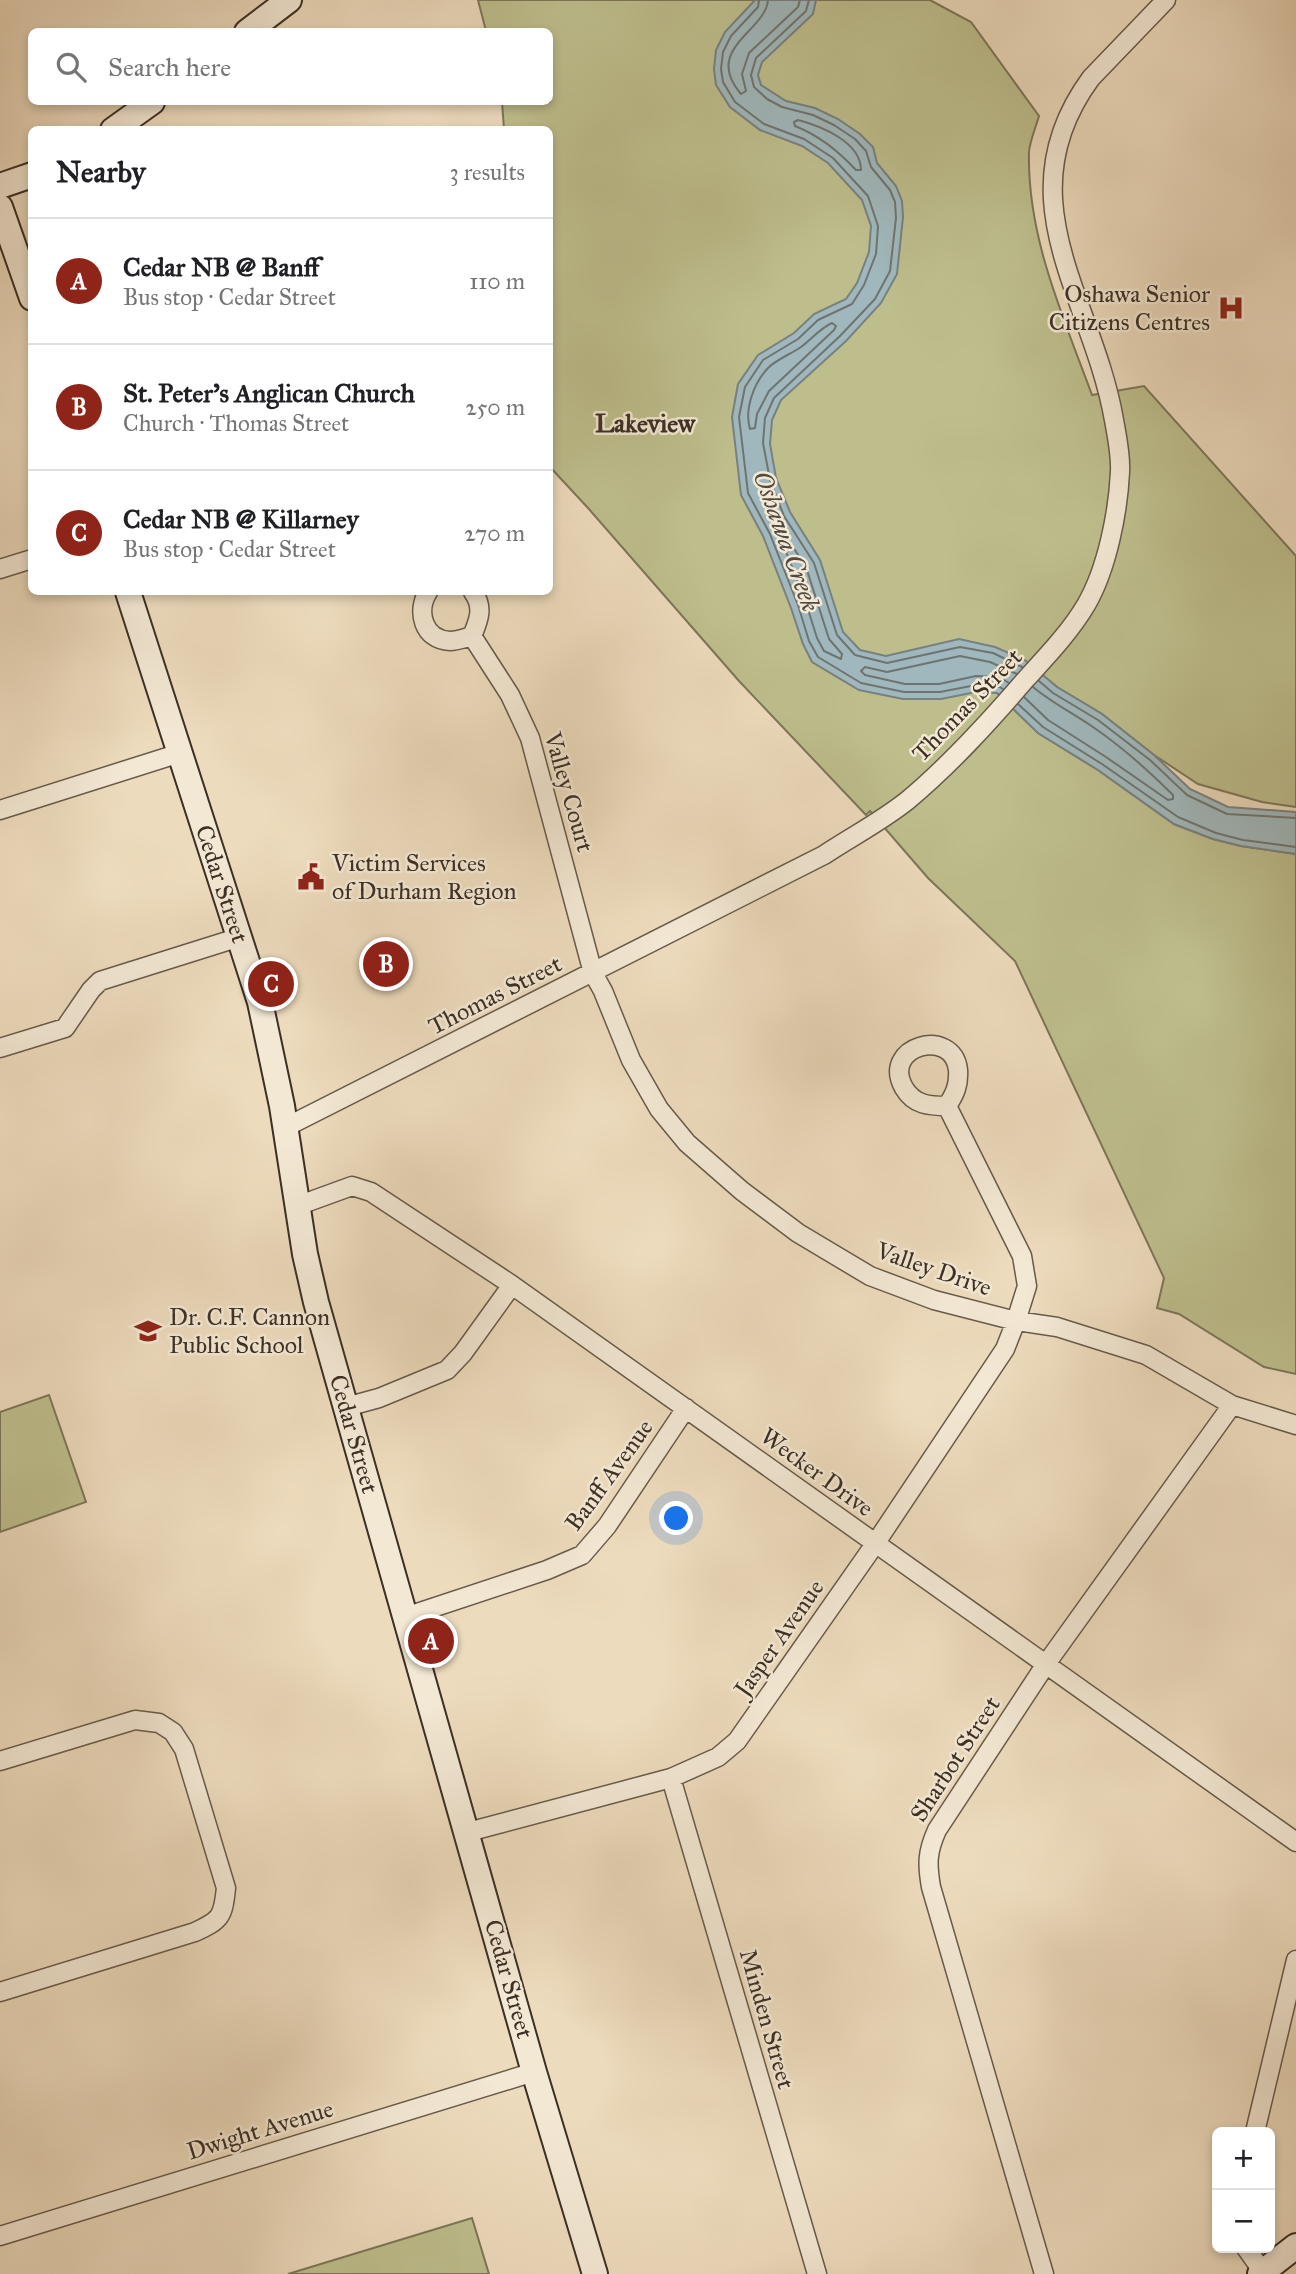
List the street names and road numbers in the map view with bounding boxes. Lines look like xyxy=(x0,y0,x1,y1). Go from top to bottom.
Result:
street label: Thomas Street xyxy=(906,642,1029,768)
street label: Valley Court xyxy=(537,728,601,856)
street label: Cedar Street xyxy=(189,821,255,947)
street label: Thomas Street xyxy=(423,948,567,1041)
street label: Valley Drive xyxy=(872,1235,995,1303)
street label: Cedar Street xyxy=(323,1371,385,1497)
street label: Banff Avenue xyxy=(558,1413,660,1537)
street label: Wecker Drive xyxy=(755,1421,879,1523)
street label: Jasper Avenue xyxy=(726,1574,830,1705)
street label: Sharbot Street xyxy=(903,1690,1007,1827)
street label: Cedar Street xyxy=(478,1916,540,2042)
street label: Minden Street xyxy=(733,1946,801,2093)
street label: Dwight Avenue xyxy=(183,2094,337,2166)

